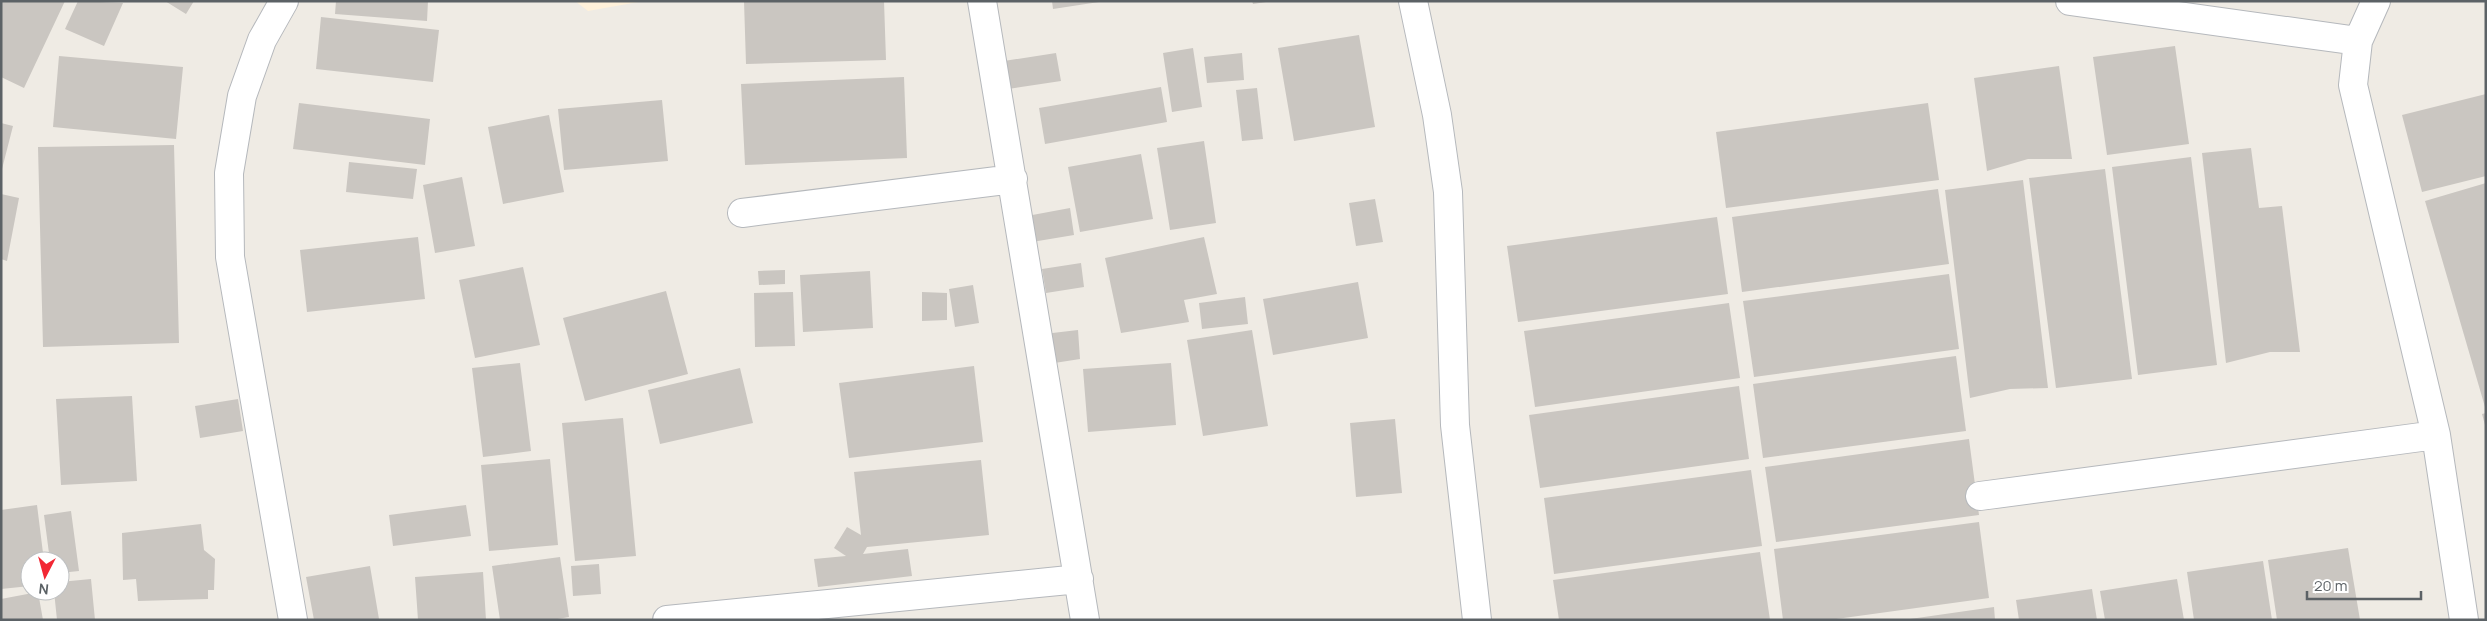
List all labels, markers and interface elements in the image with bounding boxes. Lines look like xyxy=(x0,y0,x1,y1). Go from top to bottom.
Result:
north arrow xyxy=(20,551,70,601)
scale bar xyxy=(2307,568,2421,600)
text: 20 m xyxy=(2314,575,2347,596)
text: N xyxy=(38,579,50,599)

